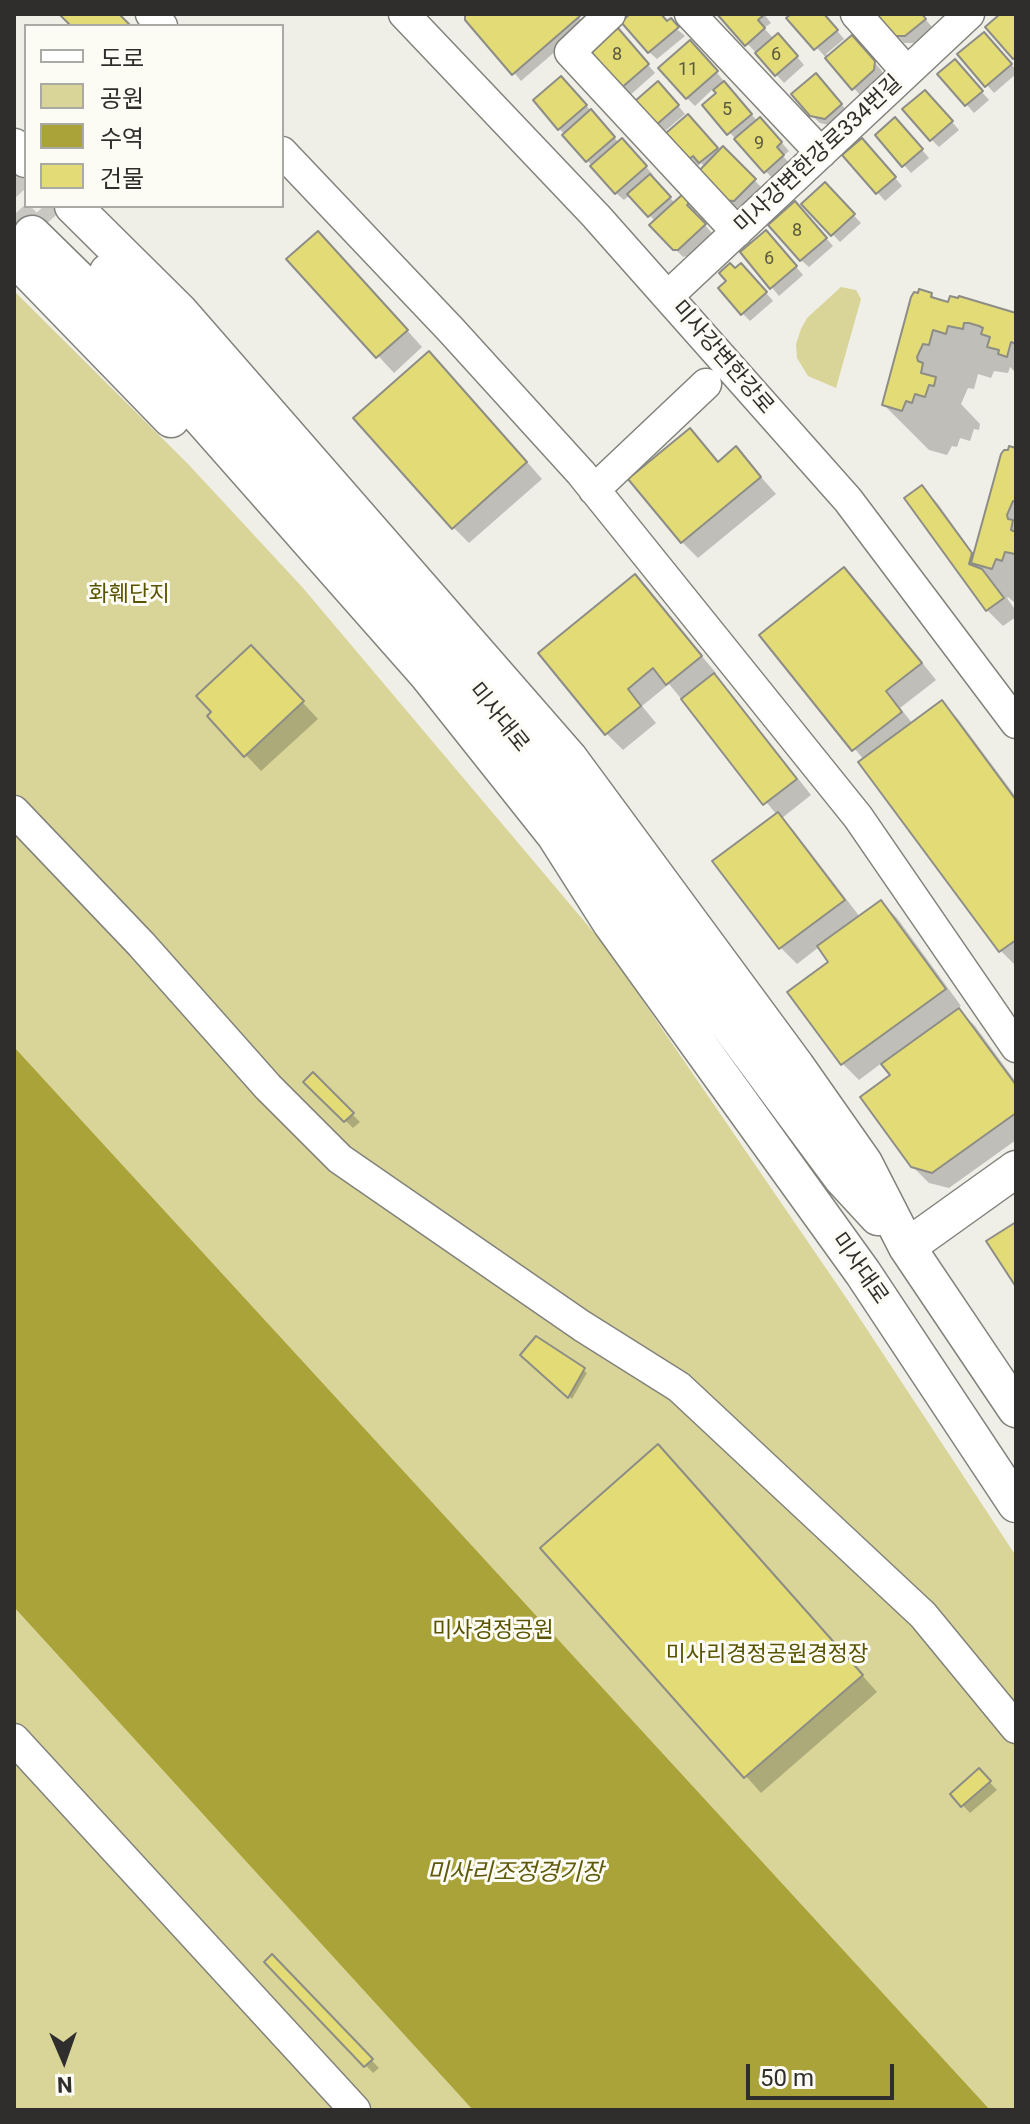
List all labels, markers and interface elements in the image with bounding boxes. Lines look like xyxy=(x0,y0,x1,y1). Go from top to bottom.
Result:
legend xyxy=(24,24,284,208)
house number: 8 xyxy=(612,44,622,66)
house number: 6 xyxy=(771,44,781,66)
text: 도로 xyxy=(100,45,144,73)
house number: 11 xyxy=(678,59,698,81)
street label: 미사강변한강로334번길 xyxy=(730,71,908,239)
text: 공원 xyxy=(100,85,144,113)
house number: 5 xyxy=(722,99,732,121)
text: 수역 xyxy=(100,125,144,153)
house number: 9 xyxy=(754,133,764,155)
text: 건물 xyxy=(100,165,144,193)
house number: 8 xyxy=(792,220,802,242)
house number: 6 xyxy=(764,248,774,270)
street label: 미사강변한강로 xyxy=(666,296,778,420)
park label: 화훼단지 xyxy=(89,582,169,608)
street label: 미사대로 xyxy=(462,678,534,758)
street label: 미사대로 xyxy=(825,1228,893,1310)
park label: 미사경정공원 xyxy=(432,1618,554,1644)
park label: 미사리경정공원경정장 xyxy=(666,1642,868,1668)
water label: 미사리조정경기장 xyxy=(427,1860,603,1888)
north arrow xyxy=(24,2020,104,2100)
scale bar xyxy=(750,2048,898,2098)
text: 50 m xyxy=(760,2064,814,2092)
text: N xyxy=(57,2072,73,2097)

